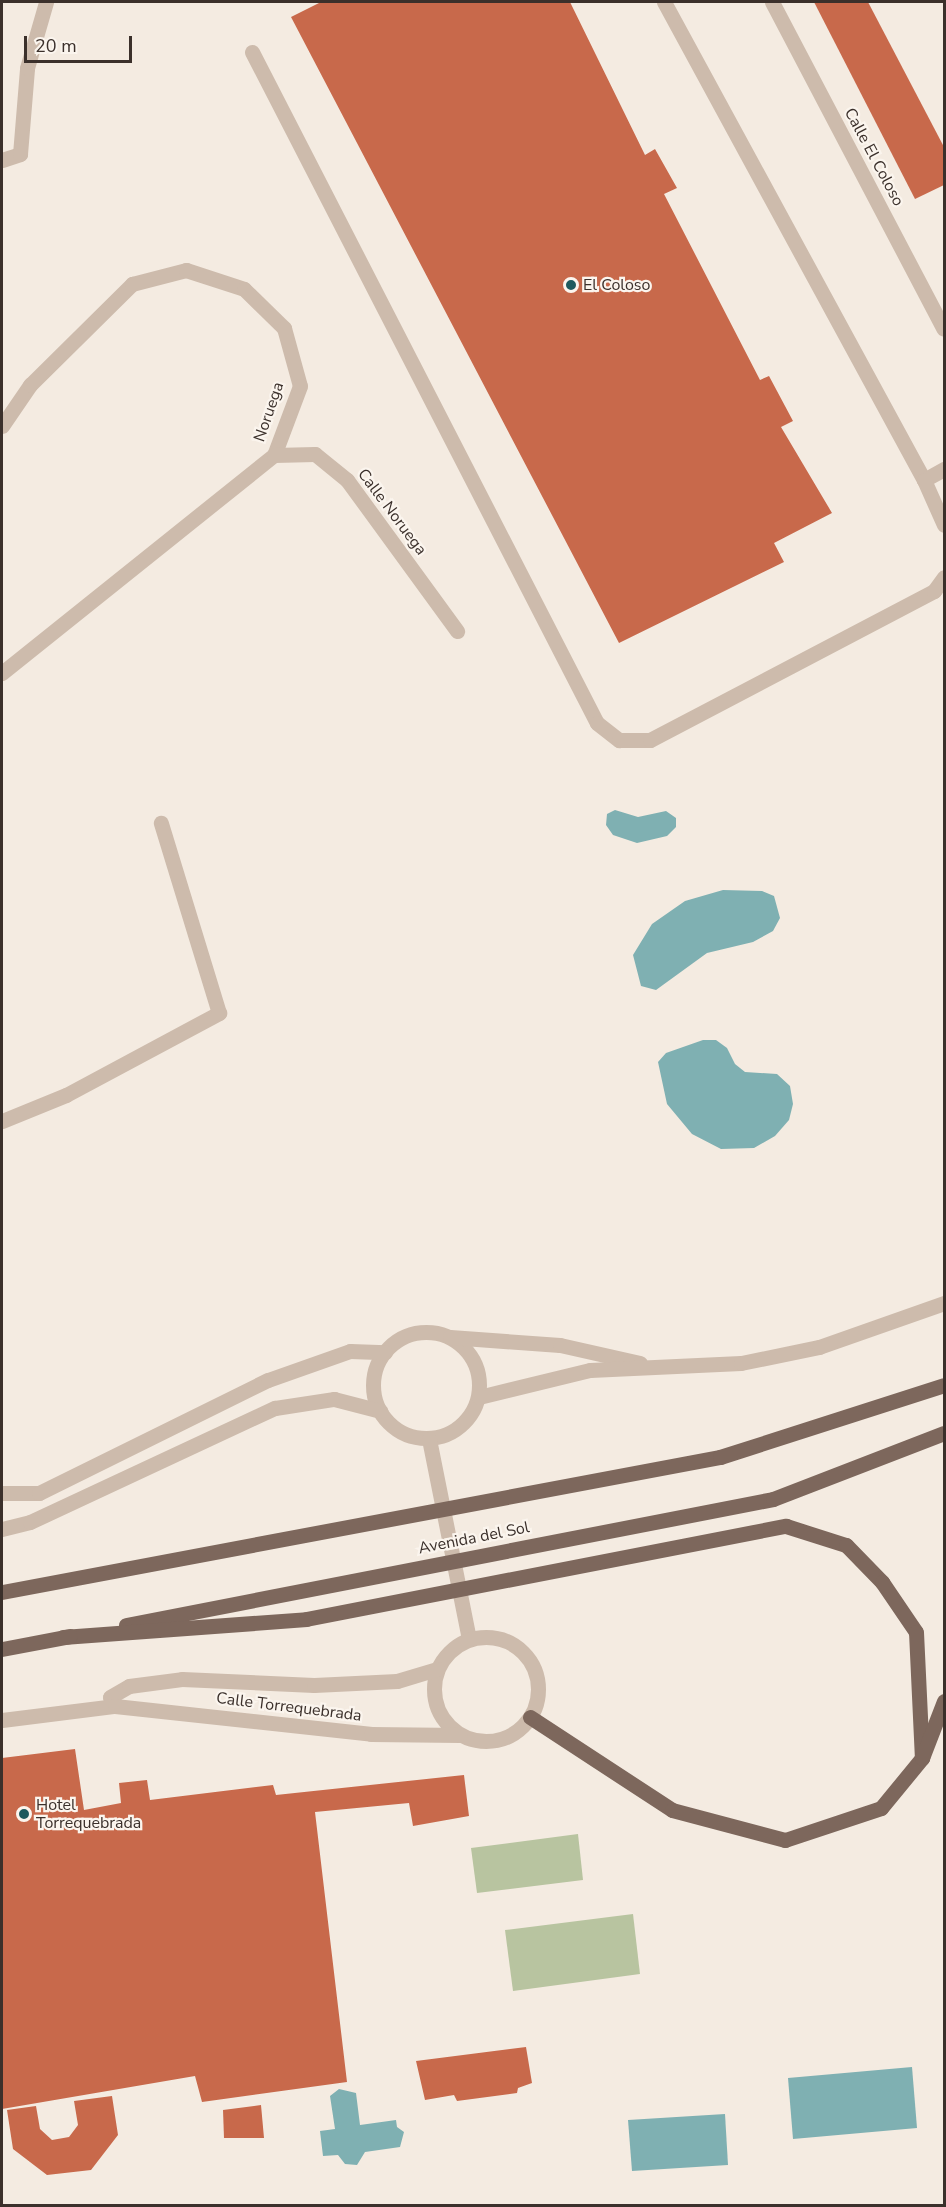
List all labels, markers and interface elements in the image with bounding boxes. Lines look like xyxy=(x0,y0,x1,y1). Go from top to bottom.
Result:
scale bar xyxy=(27,24,135,62)
text: 20 m xyxy=(35,34,77,58)
street label: Calle El Coloso xyxy=(840,105,908,209)
place label: El Coloso xyxy=(583,275,650,295)
marker: El Coloso xyxy=(564,278,578,292)
street label: Noruega xyxy=(250,380,288,444)
street label: Calle Noruega xyxy=(353,465,431,559)
street label: Avenida del Sol xyxy=(417,1518,531,1558)
street label: Calle Torrequebrada xyxy=(215,1689,363,1725)
place label: Hotel Torrequebrada xyxy=(36,1795,141,1833)
marker: Hotel Torrequebrada xyxy=(17,1807,31,1821)

